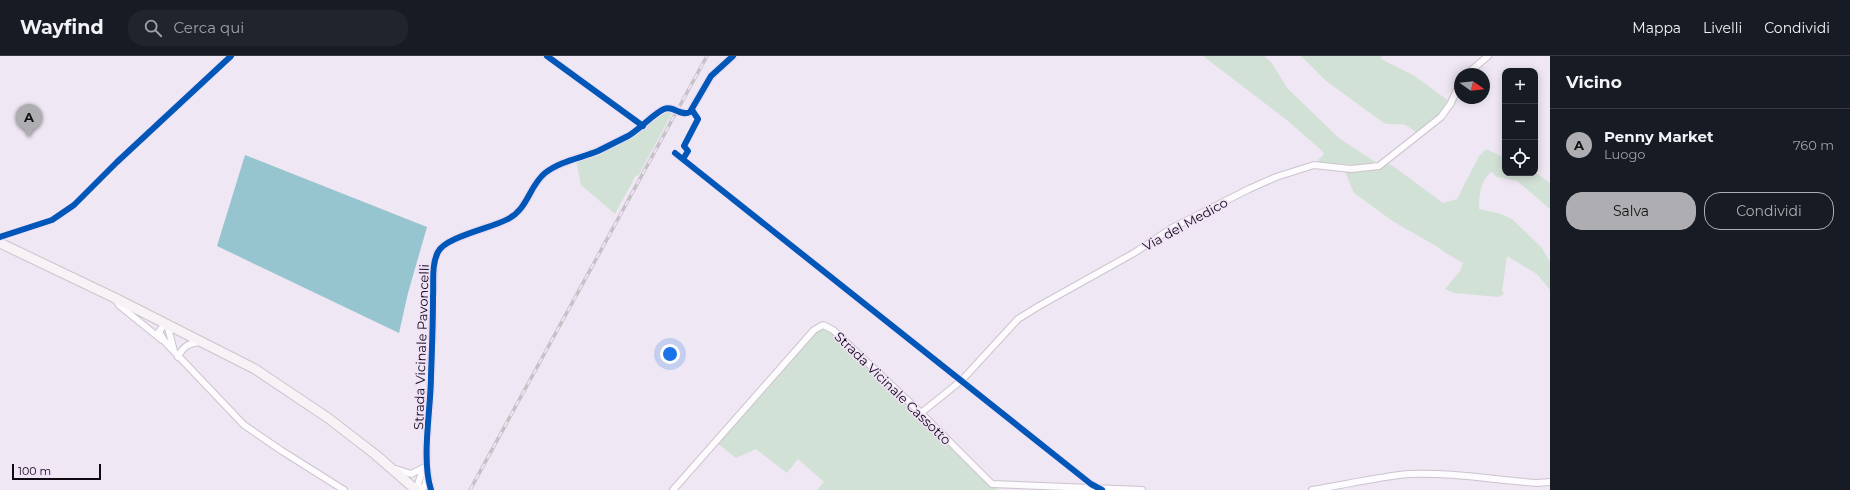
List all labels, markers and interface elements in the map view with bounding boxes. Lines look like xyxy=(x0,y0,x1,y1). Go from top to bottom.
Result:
search box xyxy=(128,10,408,46)
text: Wayfind xyxy=(20,16,104,39)
icon: search xyxy=(142,17,164,39)
text: Cerca qui xyxy=(174,18,244,37)
text: Mappa xyxy=(1632,19,1681,37)
text: Livelli xyxy=(1703,19,1742,37)
text: Condividi xyxy=(1764,19,1830,37)
north arrow xyxy=(1454,68,1490,104)
map controls xyxy=(1502,68,1538,176)
button: + xyxy=(1502,68,1538,104)
text: Vicino xyxy=(1566,72,1622,92)
pin: A xyxy=(16,104,42,137)
button: − xyxy=(1502,104,1538,140)
text: Penny Market xyxy=(1604,127,1714,146)
text: A xyxy=(1574,137,1584,153)
text: 760 m xyxy=(1793,137,1834,153)
button: locate xyxy=(1502,140,1538,176)
text: Luogo xyxy=(1604,146,1646,162)
button: Salva xyxy=(1566,192,1696,230)
button: Condividi xyxy=(1704,192,1834,230)
street label: Via del Medico xyxy=(1140,194,1230,254)
street label: Strada Vicinale Pavoncelli xyxy=(410,264,432,430)
street label: Strada Vicinale Cassotto xyxy=(831,328,955,448)
your location xyxy=(660,344,680,364)
scale bar xyxy=(12,462,101,481)
text: 100 m xyxy=(18,464,51,478)

